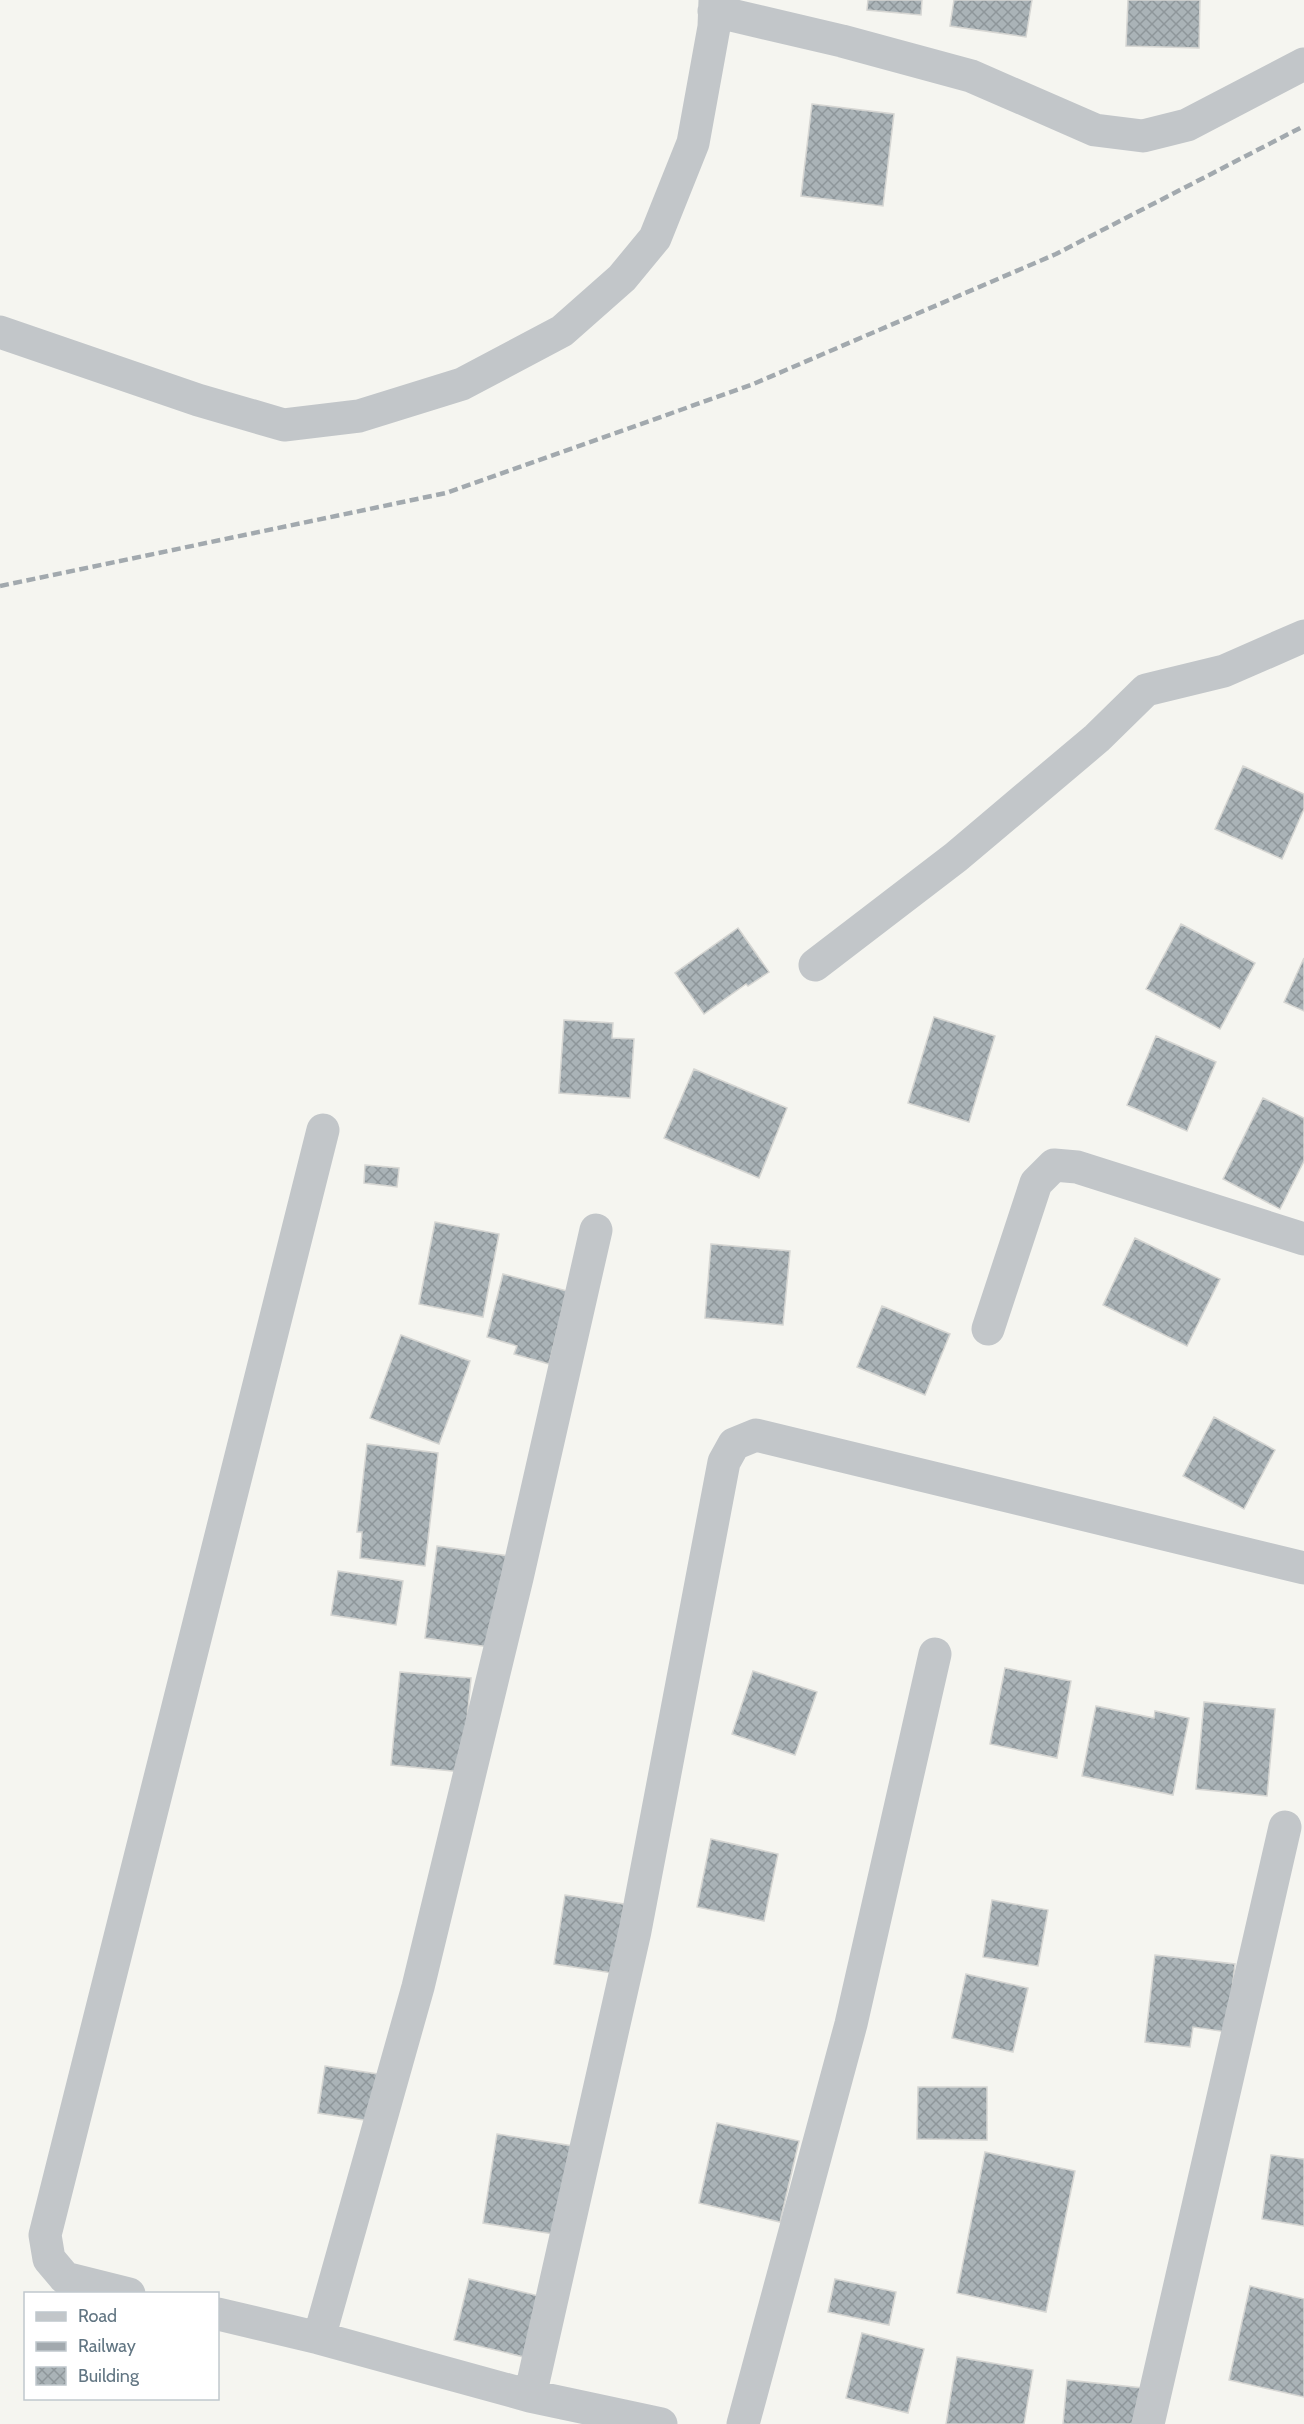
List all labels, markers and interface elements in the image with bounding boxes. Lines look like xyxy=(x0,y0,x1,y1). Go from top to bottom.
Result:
legend xyxy=(24,2292,219,2400)
text: Road xyxy=(78,2305,117,2327)
text: Railway xyxy=(78,2335,136,2357)
text: Building xyxy=(78,2365,140,2387)

